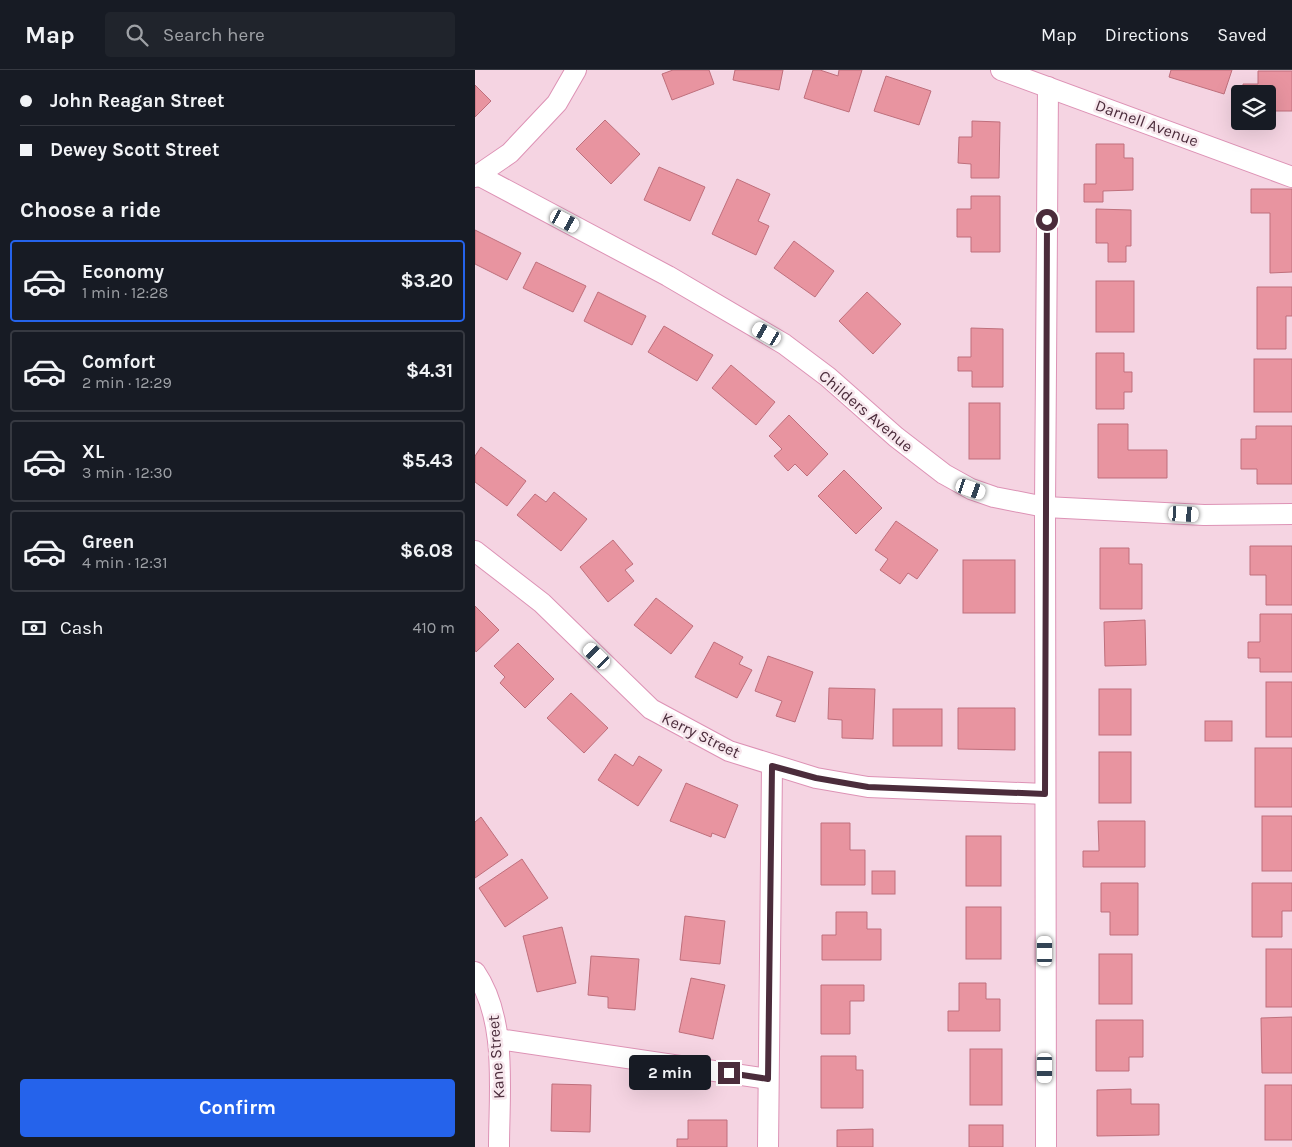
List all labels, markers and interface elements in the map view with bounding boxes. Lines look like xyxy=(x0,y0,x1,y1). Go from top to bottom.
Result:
search box xyxy=(105,12,455,57)
text: Map xyxy=(25,21,75,49)
icon: search xyxy=(123,21,151,49)
text: Search here xyxy=(163,24,265,46)
text: Map xyxy=(1041,24,1077,46)
text: Directions xyxy=(1105,24,1189,46)
text: Saved xyxy=(1217,24,1267,46)
map controls xyxy=(1231,85,1276,130)
button: layers xyxy=(1231,85,1276,130)
text: John Reagan Street xyxy=(50,90,225,112)
street label: Darnell Avenue xyxy=(1093,96,1201,150)
text: Dewey Scott Street xyxy=(50,139,219,161)
text: Choose a ride xyxy=(20,197,161,223)
car xyxy=(548,207,581,235)
route start xyxy=(1036,209,1058,231)
icon: car xyxy=(22,259,67,304)
text: Economy xyxy=(82,261,164,283)
text: $3.20 xyxy=(400,270,453,292)
text: 1 min · 12:28 xyxy=(82,283,168,302)
car xyxy=(750,320,783,348)
icon: car xyxy=(22,349,67,394)
text: Comfort xyxy=(82,351,156,373)
text: $4.31 xyxy=(406,360,453,382)
street label: Childers Avenue xyxy=(815,366,917,456)
text: 2 min · 12:29 xyxy=(82,373,172,392)
icon: car xyxy=(22,439,67,484)
text: XL xyxy=(82,441,104,463)
text: $5.43 xyxy=(402,450,453,472)
text: 3 min · 12:30 xyxy=(82,463,172,482)
car xyxy=(954,477,987,501)
car xyxy=(1168,506,1199,522)
icon: car xyxy=(22,529,67,574)
text: Green xyxy=(82,531,134,553)
text: $6.08 xyxy=(400,540,453,562)
text: 4 min · 12:31 xyxy=(82,553,168,572)
icon: cash xyxy=(20,614,48,642)
text: Cash xyxy=(60,617,104,639)
text: 410 m xyxy=(413,618,455,637)
car xyxy=(580,640,613,672)
street label: Kerry Street xyxy=(659,708,743,762)
car xyxy=(1037,936,1052,966)
street label: Kane Street xyxy=(484,1014,508,1100)
car xyxy=(1037,1053,1052,1083)
callout: 2 min xyxy=(629,1056,711,1090)
route end xyxy=(718,1062,740,1084)
text: 2 min xyxy=(648,1063,692,1082)
button: Confirm xyxy=(20,1079,455,1137)

